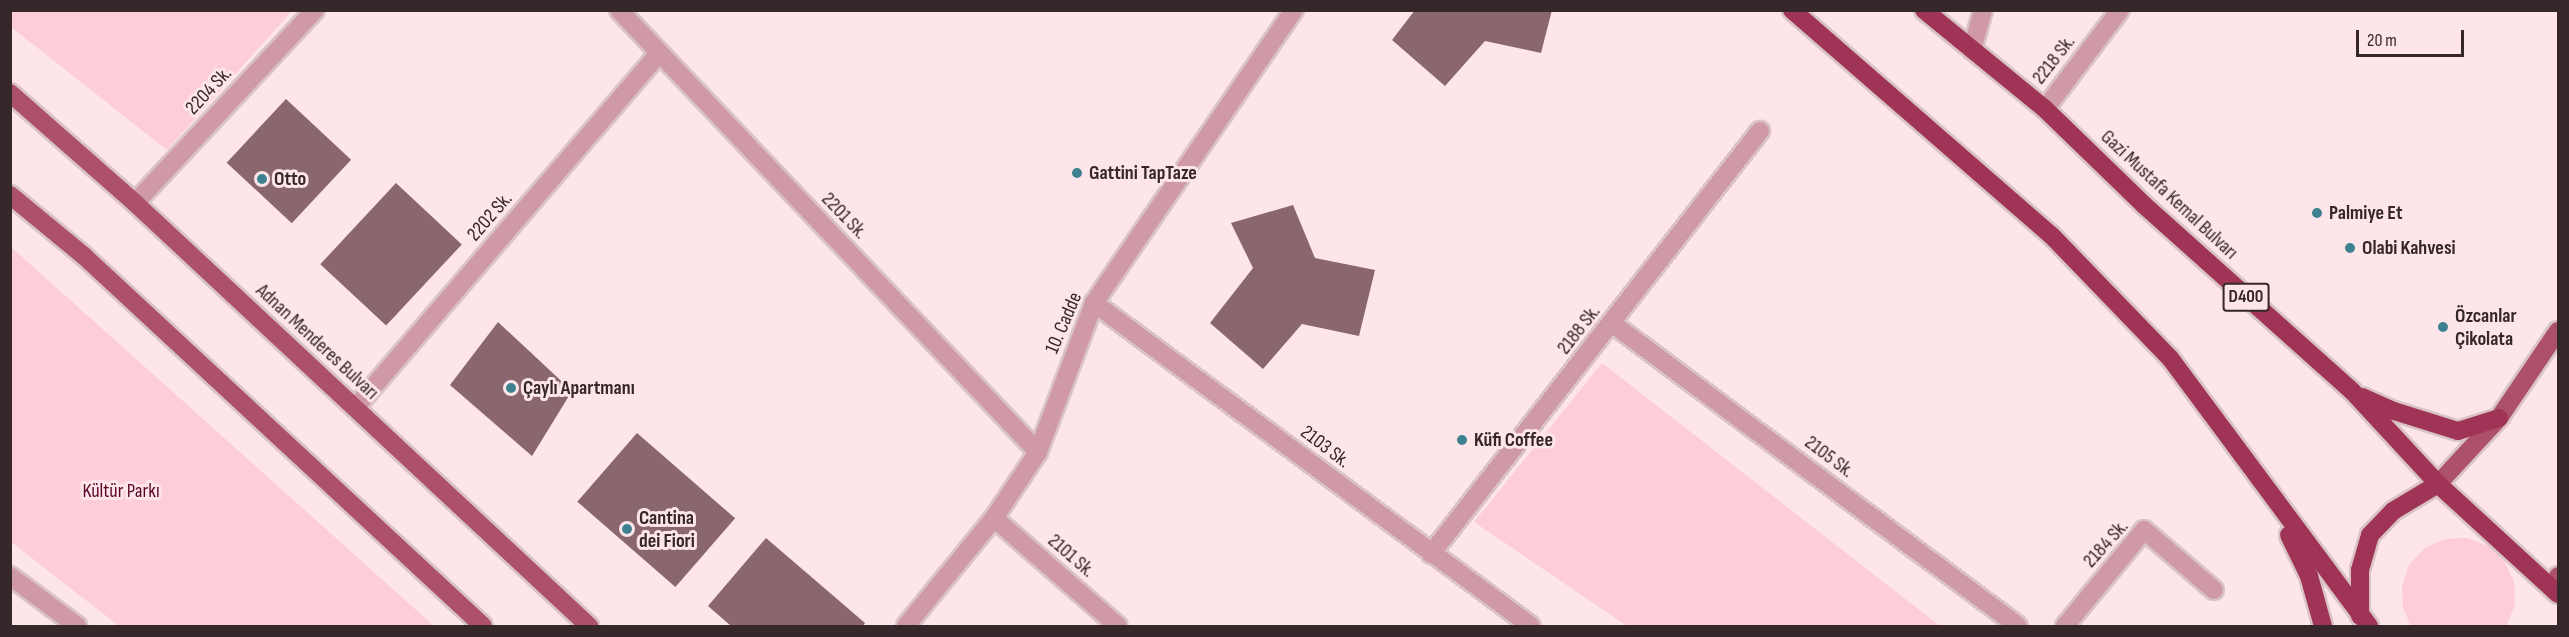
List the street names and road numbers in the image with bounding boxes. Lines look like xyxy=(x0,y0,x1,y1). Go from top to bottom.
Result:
street label: 2218 Sk. xyxy=(2027,31,2081,89)
street label: 2204 Sk. xyxy=(181,62,237,120)
street label: Gazi Mustafa Kemal Bulvarı xyxy=(2095,125,2243,265)
street label: 2202 Sk. xyxy=(462,188,518,246)
street label: 2201 Sk. xyxy=(816,188,872,244)
street label: Adnan Menderes Bulvarı xyxy=(251,279,383,405)
road number: D400 xyxy=(2222,282,2270,312)
street label: 10. Cadde xyxy=(1040,289,1088,357)
street label: 2188 Sk. xyxy=(1552,301,1606,359)
street label: 2103 Sk. xyxy=(1296,421,1354,473)
street label: 2105 Sk. xyxy=(1800,431,1858,483)
street label: 2184 Sk. xyxy=(2078,515,2134,573)
street label: 2101 Sk. xyxy=(1043,529,1099,583)

